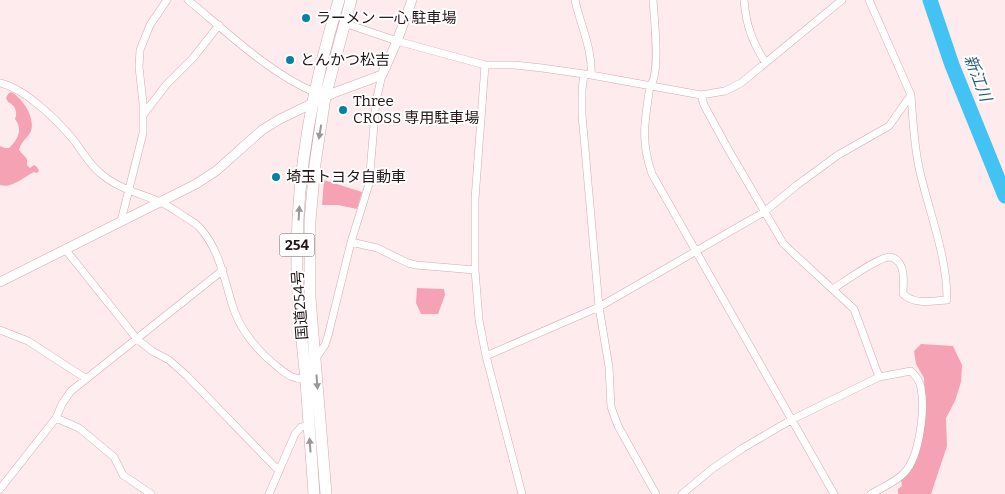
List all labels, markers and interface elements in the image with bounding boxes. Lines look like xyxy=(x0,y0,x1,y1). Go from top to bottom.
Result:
place label: ラーメン 一心 駐車場 xyxy=(316,9,456,27)
marker: ラーメン 一心 駐車場 xyxy=(300,12,312,24)
place label: とんかつ松吉 xyxy=(300,51,390,69)
water label: 新江川 xyxy=(961,52,996,106)
marker: とんかつ松吉 xyxy=(284,54,296,66)
place label: Three CROSS 専用駐車場 xyxy=(353,92,479,127)
marker: Three CROSS 専用駐車場 xyxy=(337,104,349,116)
one-way arrow xyxy=(315,125,323,141)
place label: 埼玉トヨタ自動車 xyxy=(286,168,406,186)
marker: 埼玉トヨタ自動車 xyxy=(270,171,282,183)
one-way arrow xyxy=(295,205,303,221)
road number: 254 xyxy=(280,234,314,256)
street label: 国道254号 xyxy=(289,269,311,341)
one-way arrow xyxy=(313,374,321,390)
one-way arrow xyxy=(306,437,314,453)

